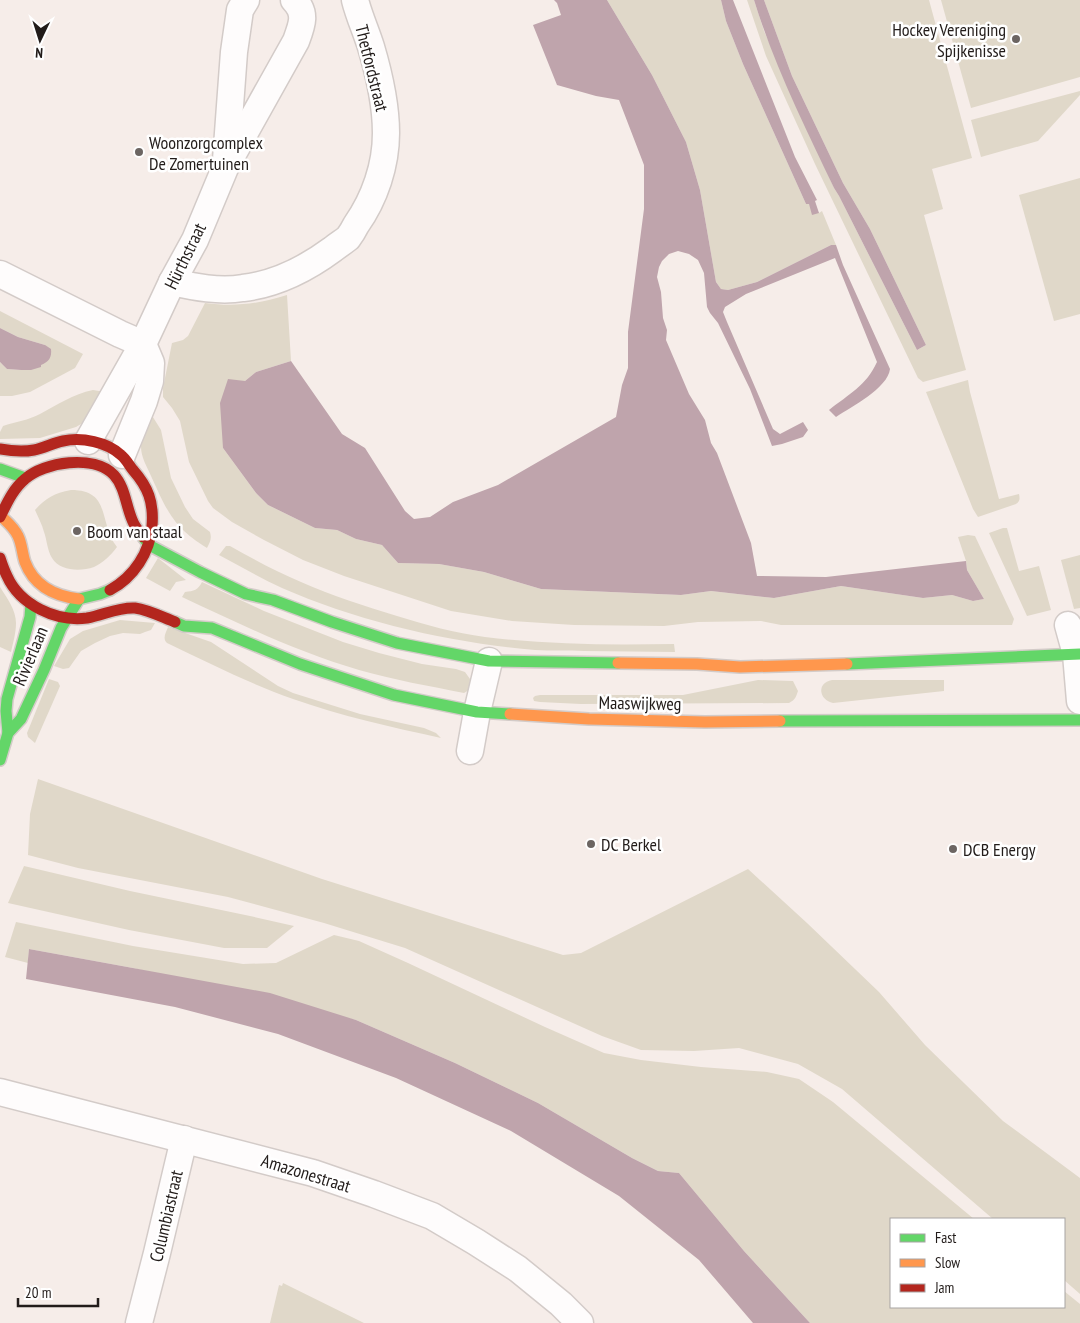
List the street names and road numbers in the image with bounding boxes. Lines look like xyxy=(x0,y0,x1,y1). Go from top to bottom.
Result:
street label: Thetfordstraat xyxy=(350,22,394,114)
street label: Hürthstraat xyxy=(159,219,211,293)
street label: Rivierlaan xyxy=(7,623,53,689)
street label: Maaswijkweg xyxy=(598,691,682,715)
street label: Amazonestraat xyxy=(259,1149,353,1197)
street label: Columbiastraat xyxy=(144,1168,188,1264)

